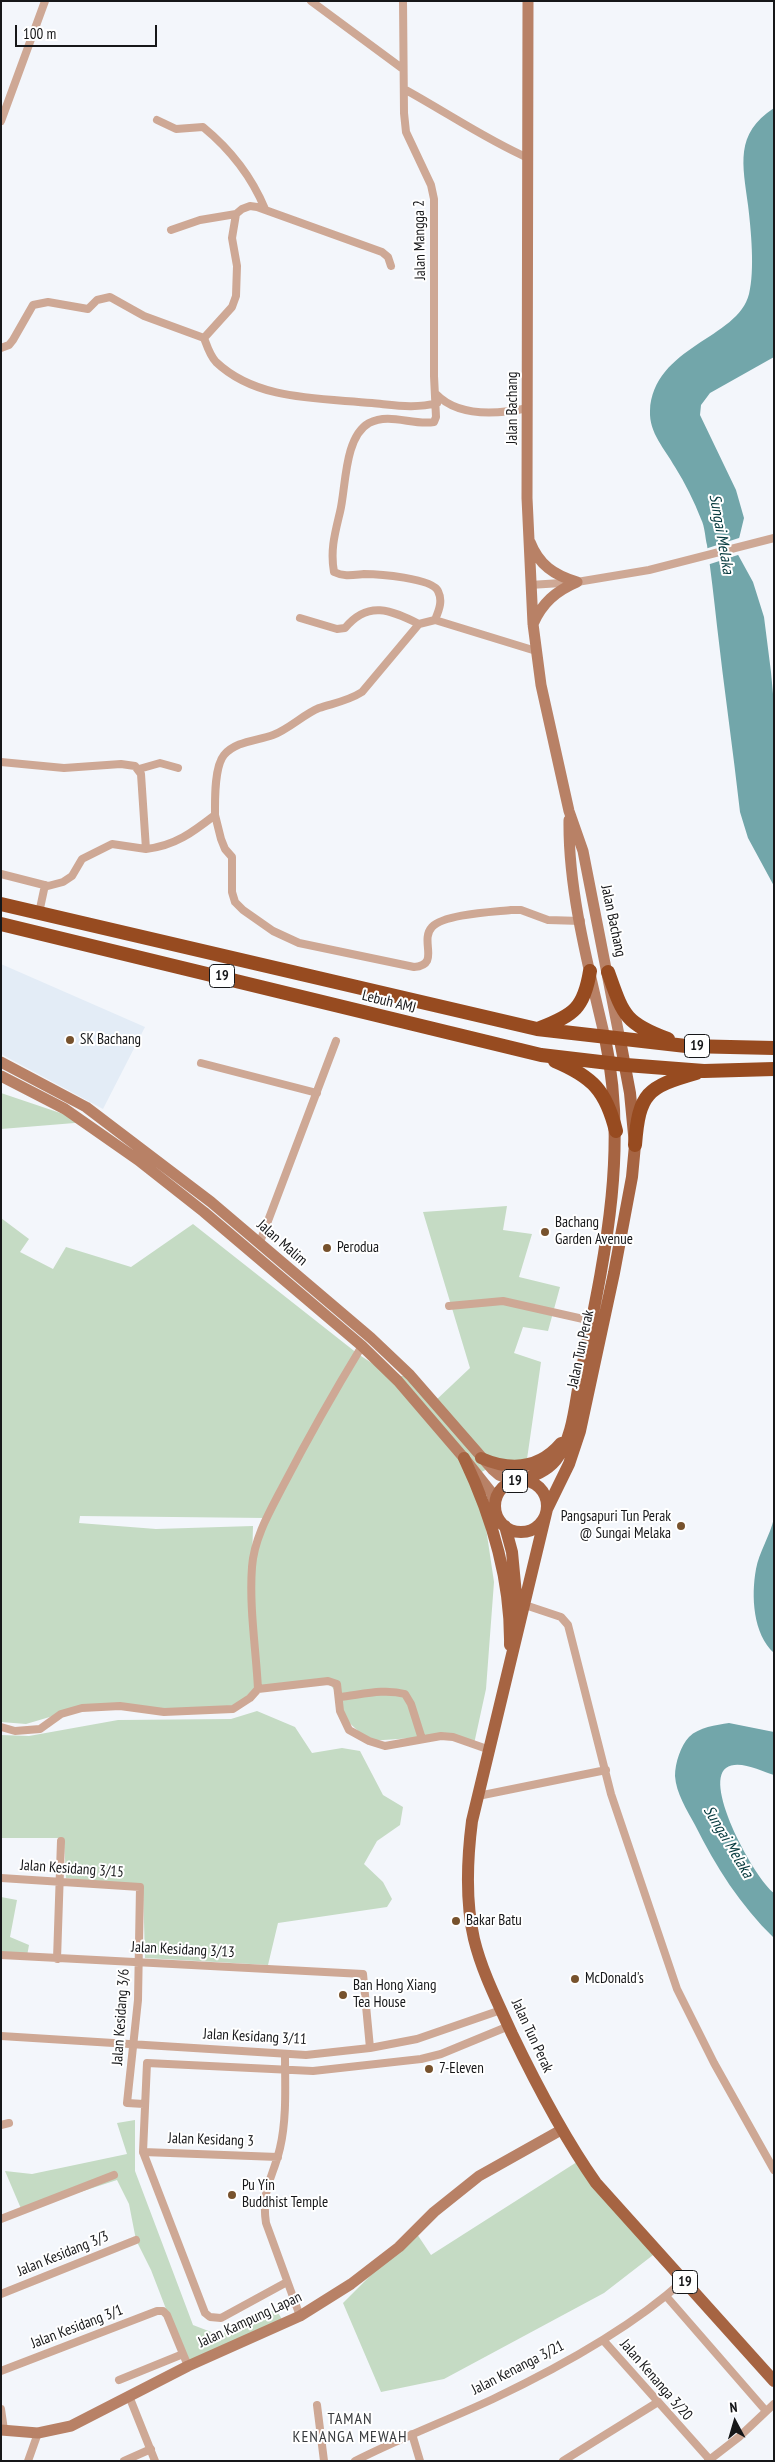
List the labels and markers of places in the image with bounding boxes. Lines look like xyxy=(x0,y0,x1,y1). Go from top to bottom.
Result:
place label: SK Bachang xyxy=(80,1031,141,1049)
marker: SK Bachang xyxy=(64,1034,76,1046)
place label: Bachang Garden Avenue xyxy=(555,1214,633,1249)
marker: Bachang Garden Avenue xyxy=(539,1226,551,1238)
place label: Perodua xyxy=(337,1239,379,1257)
marker: Perodua xyxy=(321,1242,333,1254)
place label: Pangsapuri Tun Perak @ Sungai Melaka xyxy=(561,1508,671,1543)
marker: Pangsapuri Tun Perak @ Sungai Melaka xyxy=(675,1520,687,1532)
place label: Bakar Batu xyxy=(466,1912,522,1930)
marker: Bakar Batu xyxy=(450,1915,462,1927)
place label: McDonald's xyxy=(585,1970,644,1988)
marker: McDonald's xyxy=(569,1973,581,1985)
place label: Ban Hong Xiang Tea House xyxy=(353,1977,436,2012)
marker: Ban Hong Xiang Tea House xyxy=(337,1989,349,2001)
place label: 7-Eleven xyxy=(439,2060,484,2078)
marker: 7-Eleven xyxy=(423,2063,435,2075)
place label: Pu Yin Buddhist Temple xyxy=(242,2177,328,2212)
marker: Pu Yin Buddhist Temple xyxy=(226,2189,238,2201)

